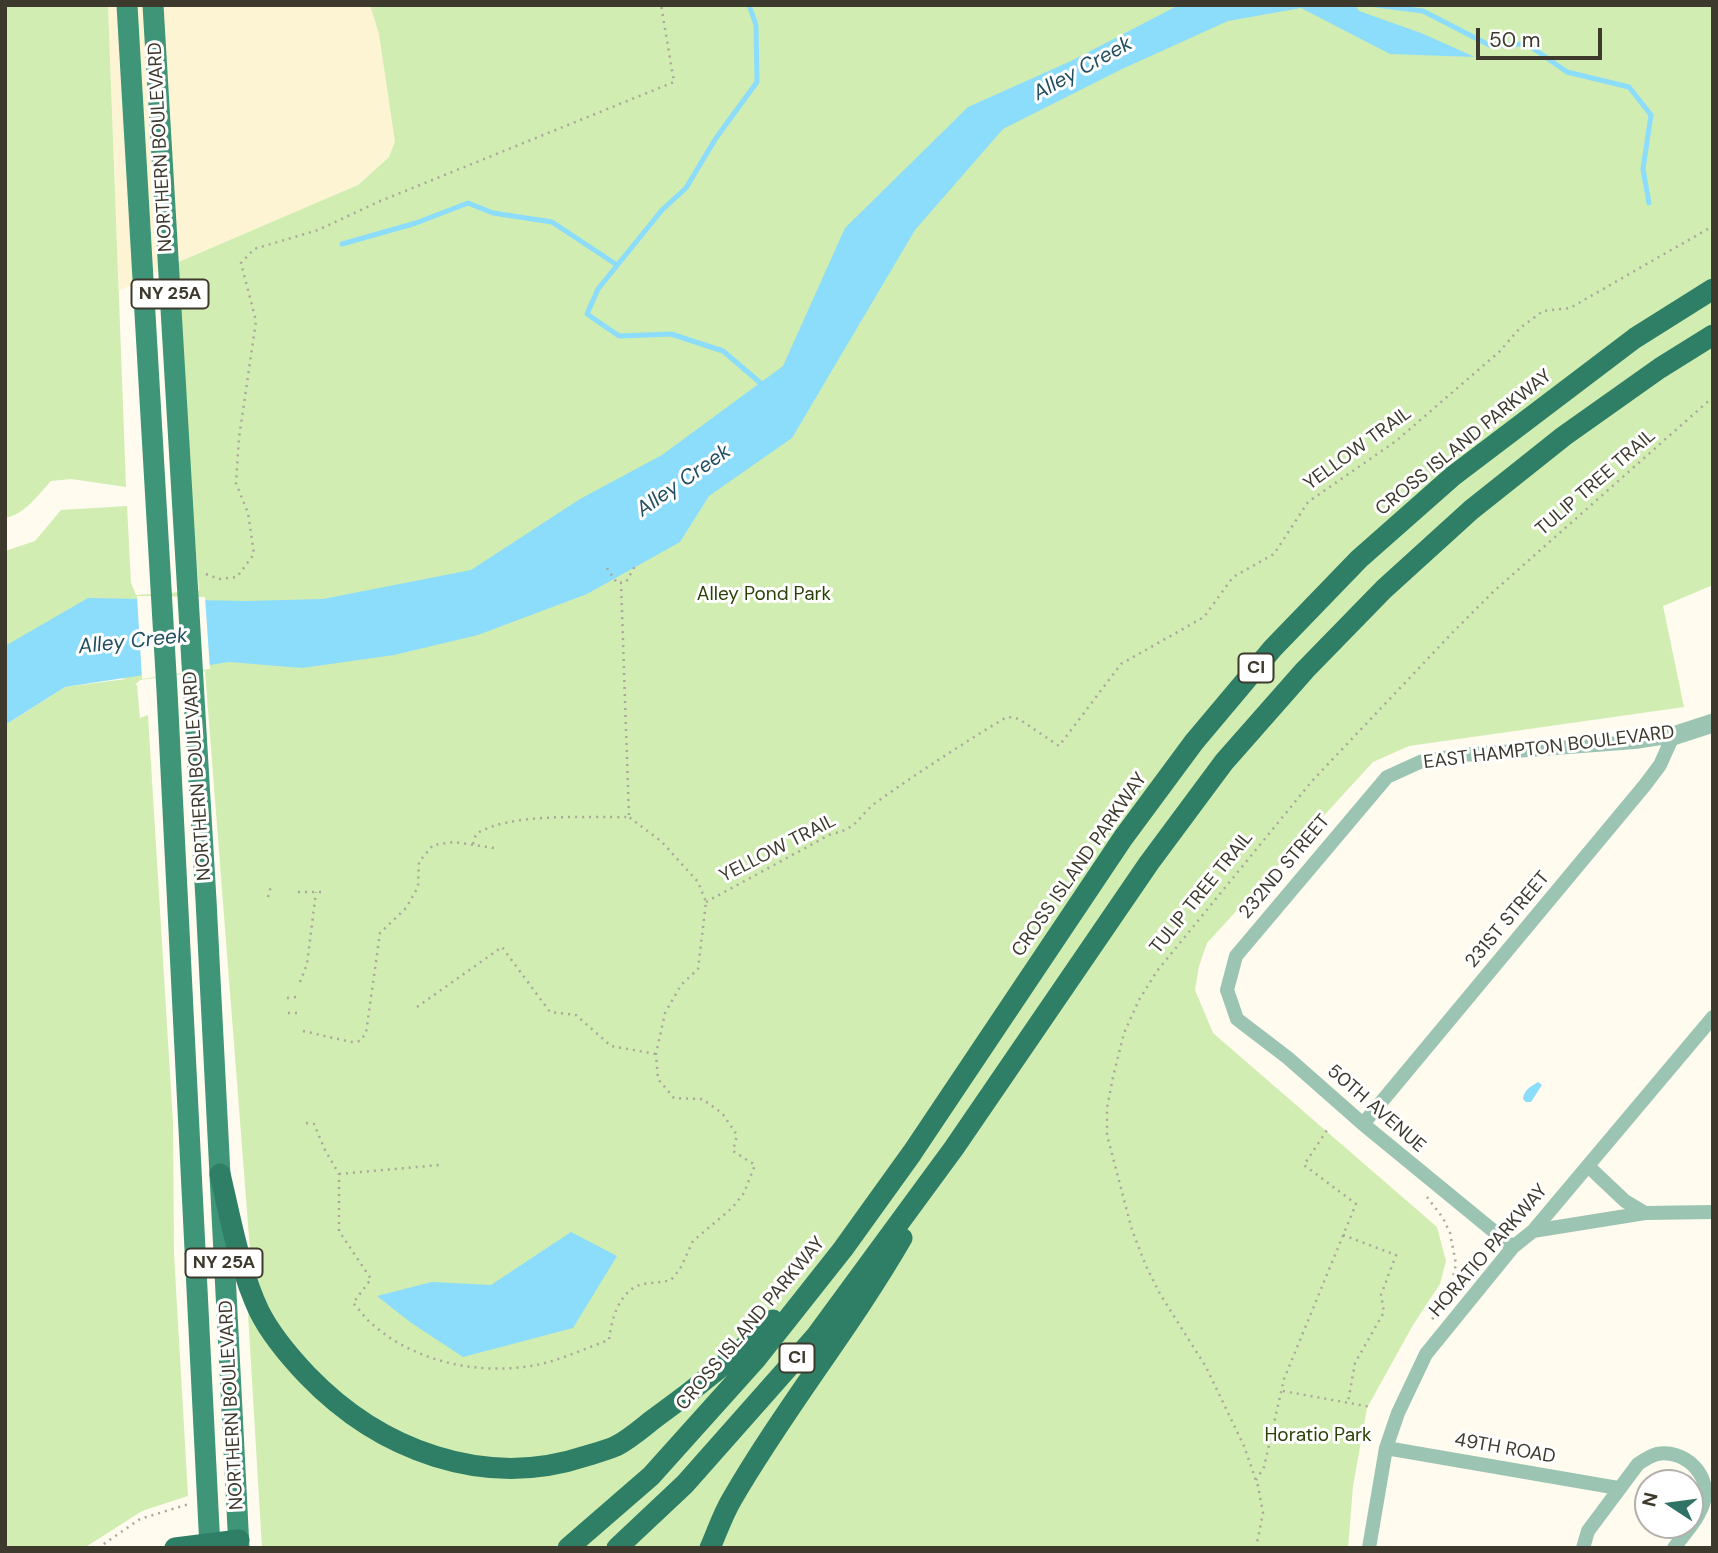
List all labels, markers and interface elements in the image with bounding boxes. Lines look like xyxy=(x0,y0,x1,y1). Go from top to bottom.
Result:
scale bar xyxy=(1480,14,1606,58)
text: 50 m xyxy=(1489,26,1540,54)
water label: Alley Creek xyxy=(1029,31,1137,107)
street label: NORTHERN BOULEVARD xyxy=(144,41,178,253)
road number: NY 25A xyxy=(132,280,208,308)
street label: CROSS ISLAND PARKWAY xyxy=(1371,365,1557,521)
street label: YELLOW TRAIL xyxy=(1300,402,1416,496)
street label: TULIP TREE TRAIL xyxy=(1531,425,1661,541)
water label: Alley Creek xyxy=(632,439,736,523)
park label: Alley Pond Park xyxy=(697,584,831,606)
water label: Alley Creek xyxy=(77,624,189,660)
road number: CI xyxy=(1238,654,1274,682)
street label: NORTHERN BOULEVARD xyxy=(179,670,217,882)
street label: EAST HAMPTON BOULEVARD xyxy=(1422,721,1676,775)
street label: CROSS ISLAND PARKWAY xyxy=(1008,768,1152,962)
street label: YELLOW TRAIL xyxy=(716,810,840,888)
street label: 232ND STREET xyxy=(1235,810,1335,924)
street label: TULIP TREE TRAIL xyxy=(1146,827,1258,959)
street label: 231ST STREET xyxy=(1461,867,1555,973)
street label: 50TH AVENUE xyxy=(1322,1060,1430,1158)
street label: HORATIO PARKWAY xyxy=(1425,1180,1553,1322)
street label: CROSS ISLAND PARKWAY xyxy=(672,1233,830,1415)
road number: NY 25A xyxy=(186,1248,262,1278)
street label: NORTHERN BOULEVARD xyxy=(215,1299,249,1511)
road number: CI xyxy=(780,1344,814,1372)
park label: Horatio Park xyxy=(1264,1425,1372,1447)
street label: 49TH ROAD xyxy=(1453,1429,1557,1469)
north arrow xyxy=(1634,1469,1704,1539)
text: N xyxy=(1636,1490,1664,1509)

